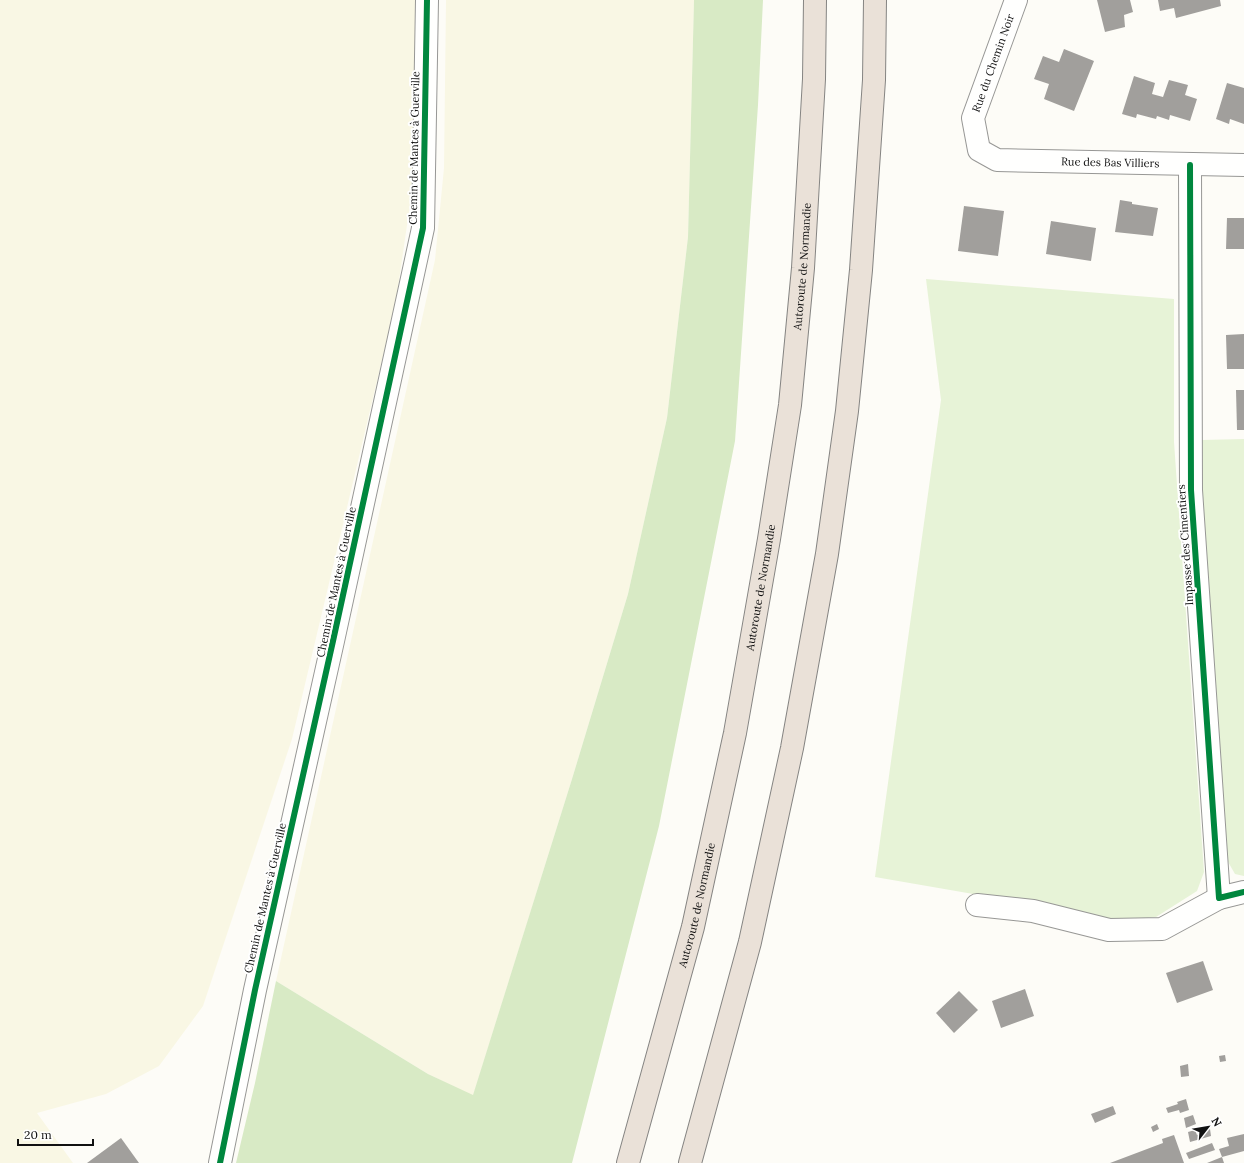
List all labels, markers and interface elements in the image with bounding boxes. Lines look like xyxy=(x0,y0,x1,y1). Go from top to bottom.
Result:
street label: Rue du Chemin Noir xyxy=(969,12,1017,114)
street label: Chemin de Mantes à Guerville xyxy=(406,71,422,225)
street label: Rue des Bas Villiers xyxy=(1061,154,1160,170)
street label: Autoroute de Normandie xyxy=(790,202,814,332)
street label: Impasse des Cimentiers xyxy=(1174,484,1196,606)
street label: Chemin de Mantes à Guerville xyxy=(313,505,359,659)
street label: Autoroute de Normandie xyxy=(742,523,778,653)
street label: Chemin de Mantes à Guerville xyxy=(241,822,289,974)
street label: Autoroute de Normandie xyxy=(675,841,718,970)
north arrow xyxy=(1188,1107,1228,1147)
text: N xyxy=(1208,1115,1225,1130)
scale bar xyxy=(18,1121,93,1147)
text: 20 m xyxy=(24,1127,52,1142)

